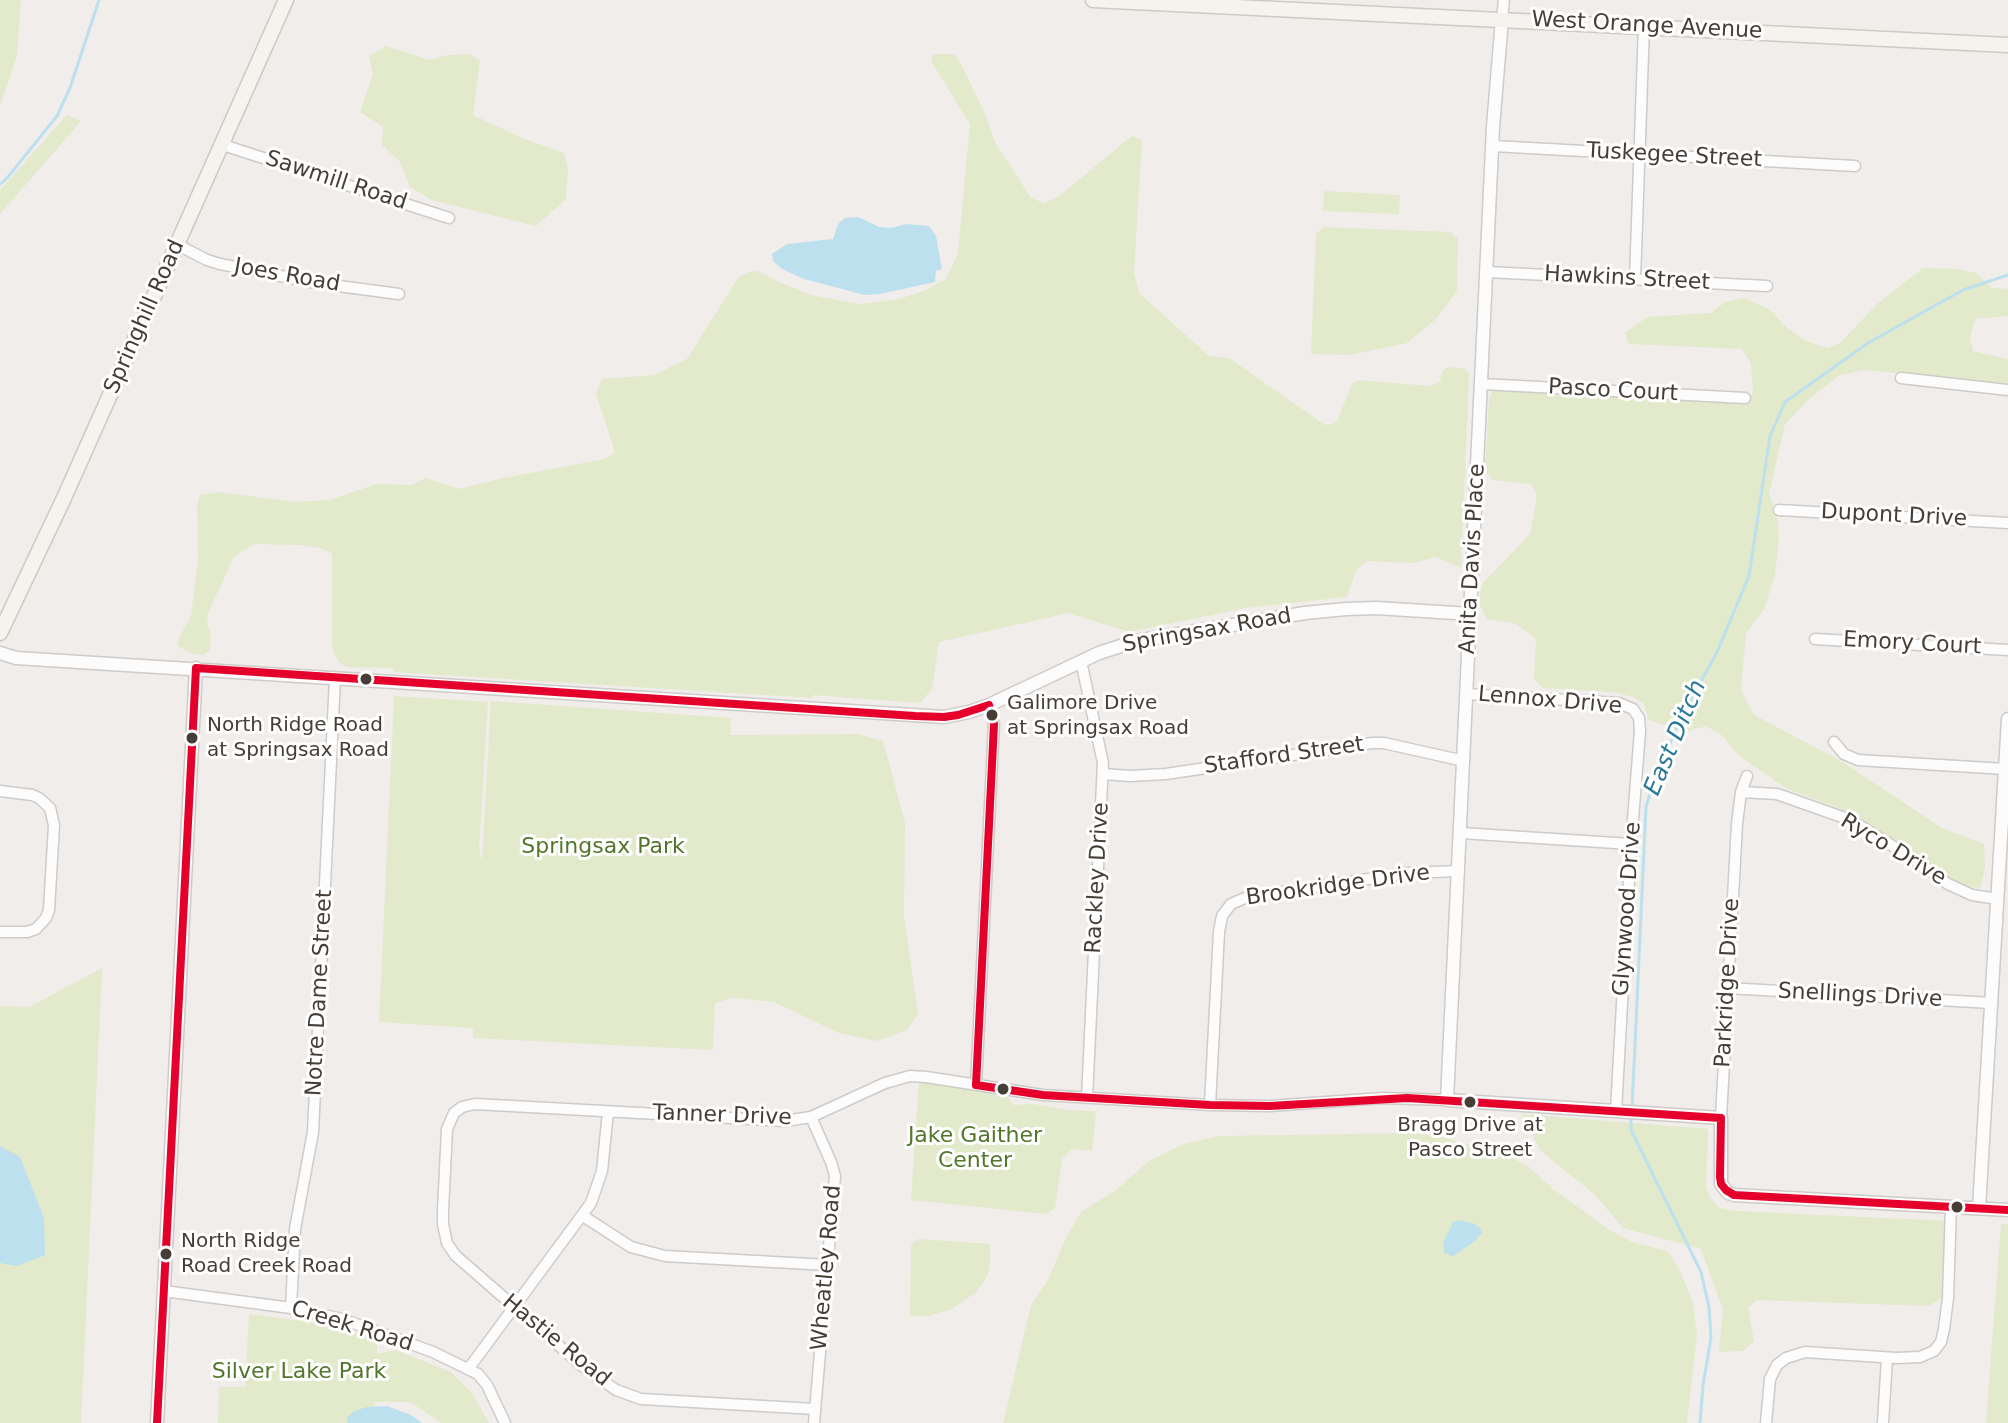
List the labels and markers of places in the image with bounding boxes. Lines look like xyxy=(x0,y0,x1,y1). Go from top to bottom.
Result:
unlabelled marker xyxy=(358,671,374,687)
place label: Galimore Drive at Springsax Road xyxy=(1007,692,1189,739)
marker: Galimore Drive at Springsax Road xyxy=(984,707,1000,723)
place label: North Ridge Road at Springsax Road xyxy=(207,714,389,761)
marker: North Ridge Road at Springsax Road xyxy=(184,730,200,746)
unlabelled marker xyxy=(995,1081,1011,1097)
marker: Bragg Drive at Pasco Street xyxy=(1462,1094,1478,1110)
place label: Bragg Drive at Pasco Street xyxy=(1397,1114,1543,1161)
unlabelled marker xyxy=(1949,1199,1965,1215)
place label: North Ridge Road Creek Road xyxy=(181,1230,352,1277)
marker: North Ridge Road Creek Road xyxy=(158,1246,174,1262)

